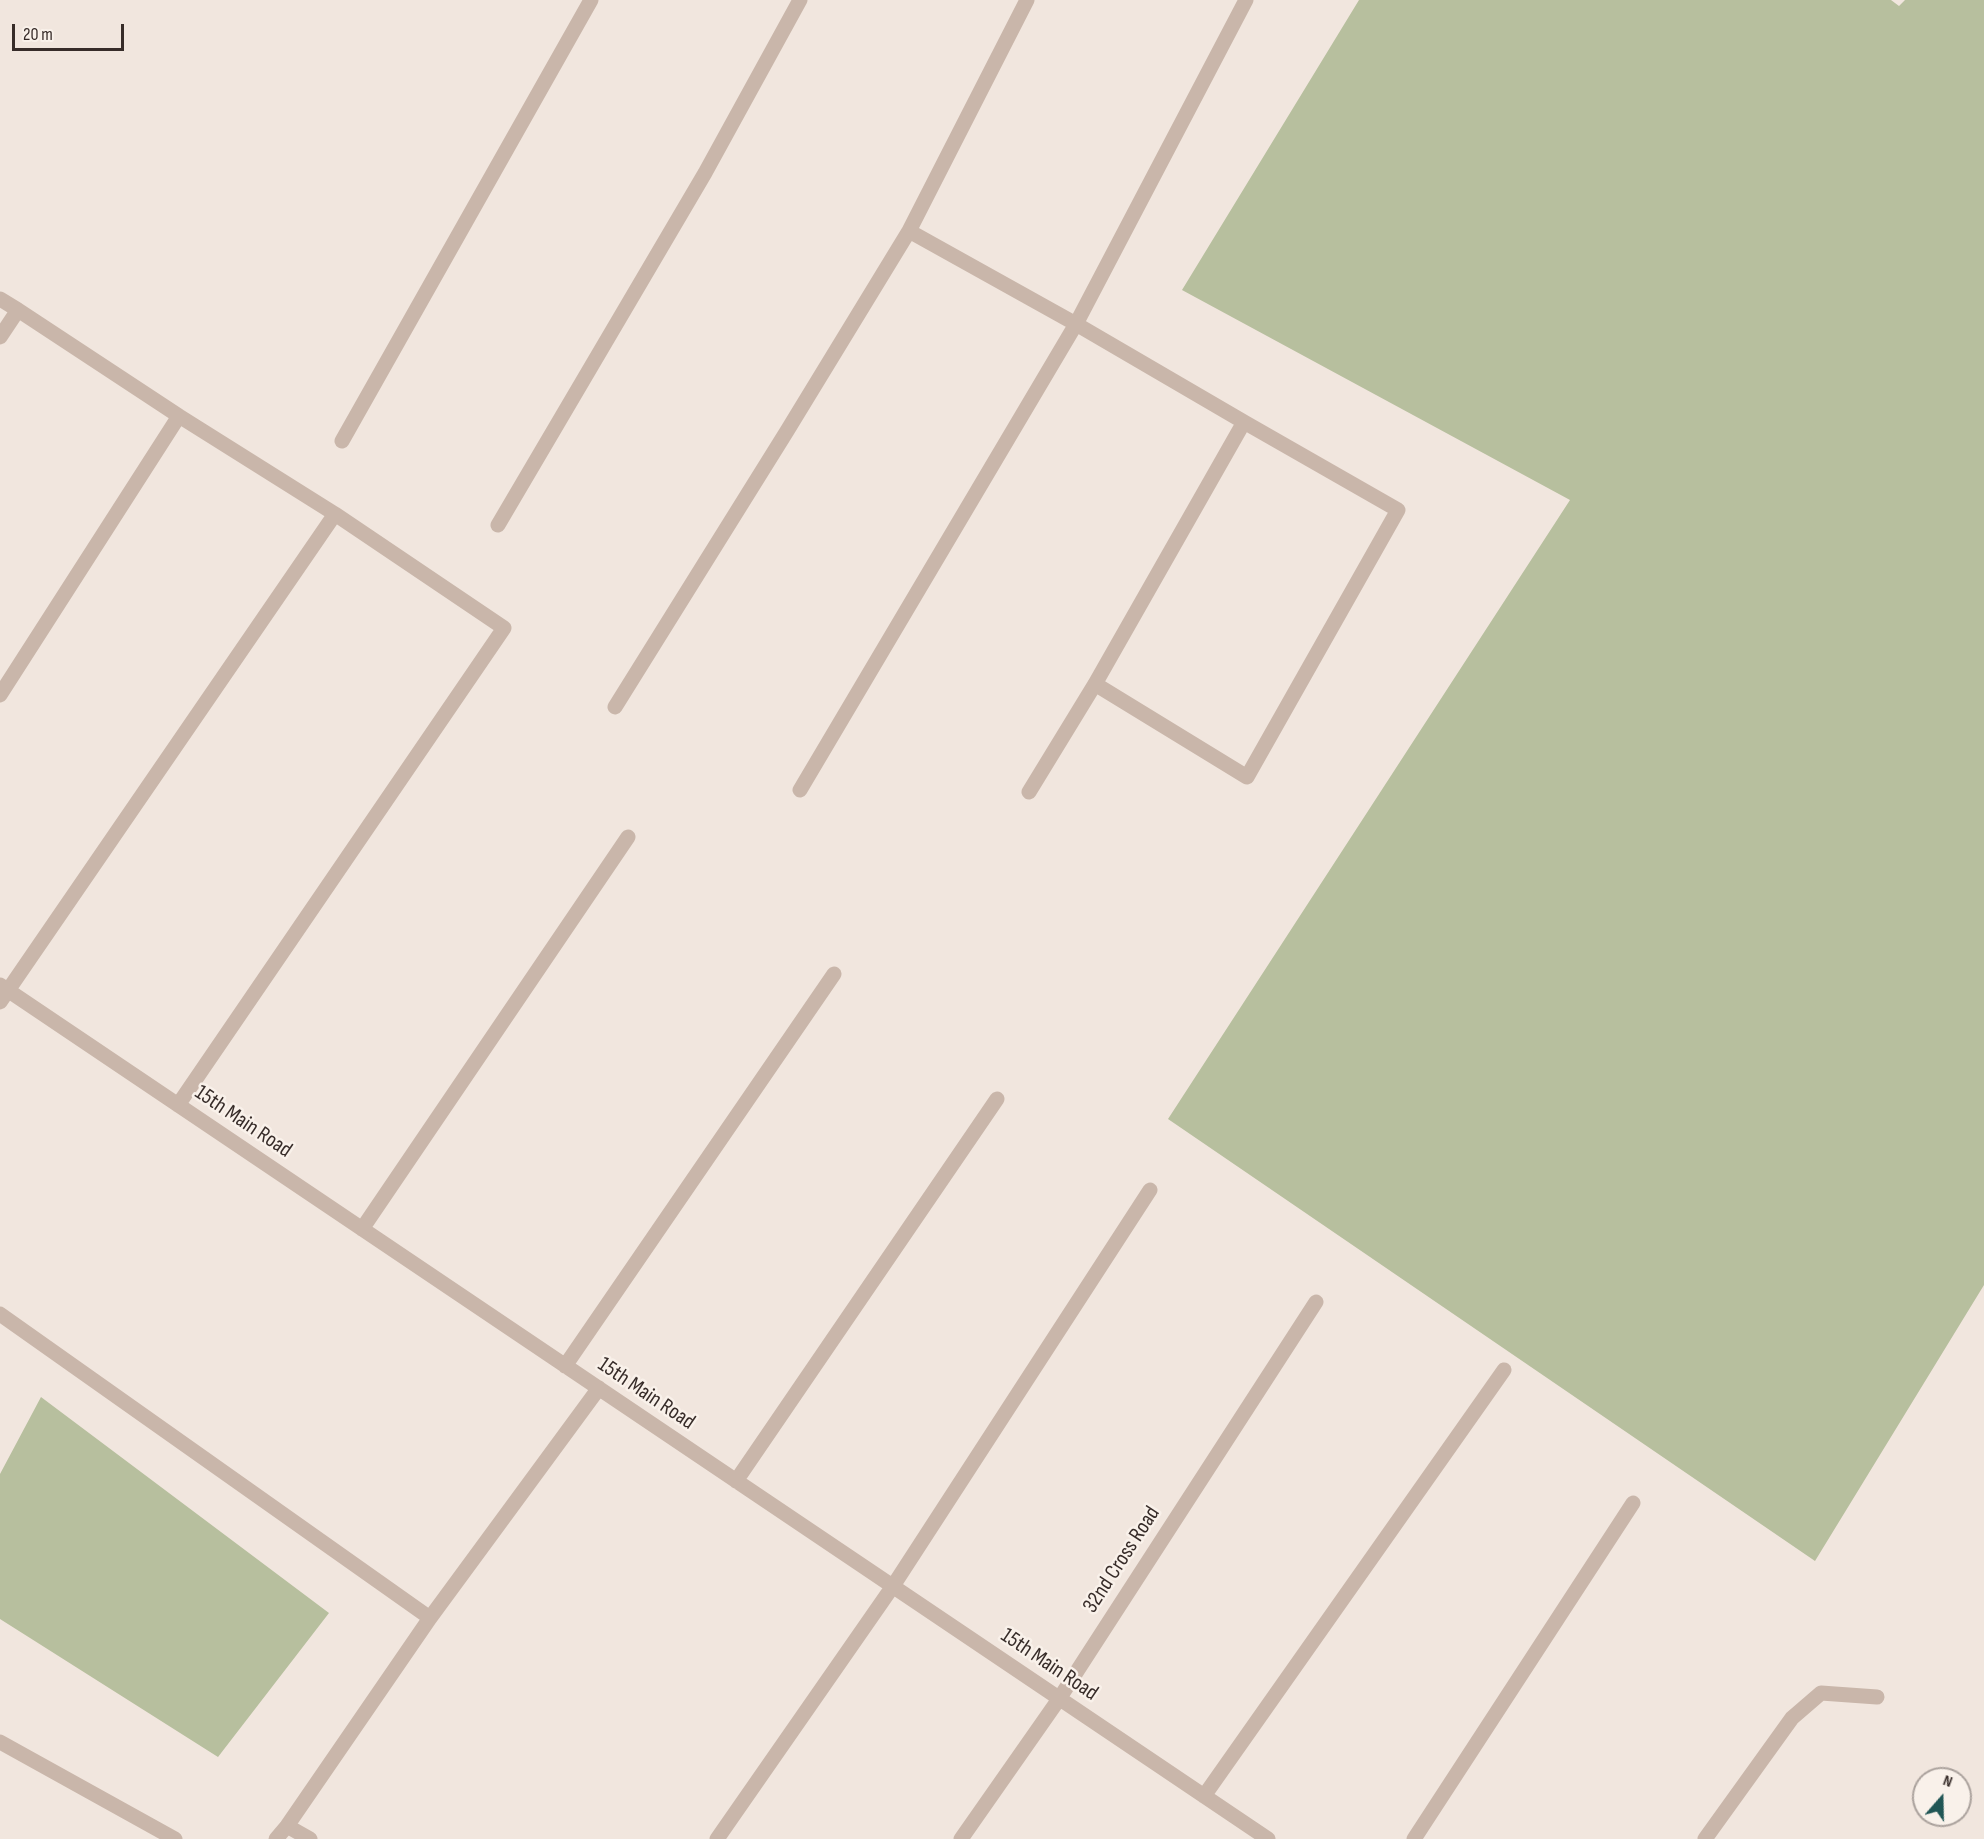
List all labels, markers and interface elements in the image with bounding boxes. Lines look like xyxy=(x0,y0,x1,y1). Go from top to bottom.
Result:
scale bar xyxy=(15,12,128,50)
text: 20 m xyxy=(23,24,53,45)
street label: 15th Main Road xyxy=(189,1080,297,1164)
street label: 15th Main Road xyxy=(592,1352,700,1436)
street label: 32nd Cross Road xyxy=(1078,1502,1166,1618)
street label: 15th Main Road xyxy=(995,1623,1103,1707)
north arrow xyxy=(1912,1767,1972,1827)
text: N xyxy=(1940,1771,1955,1792)

